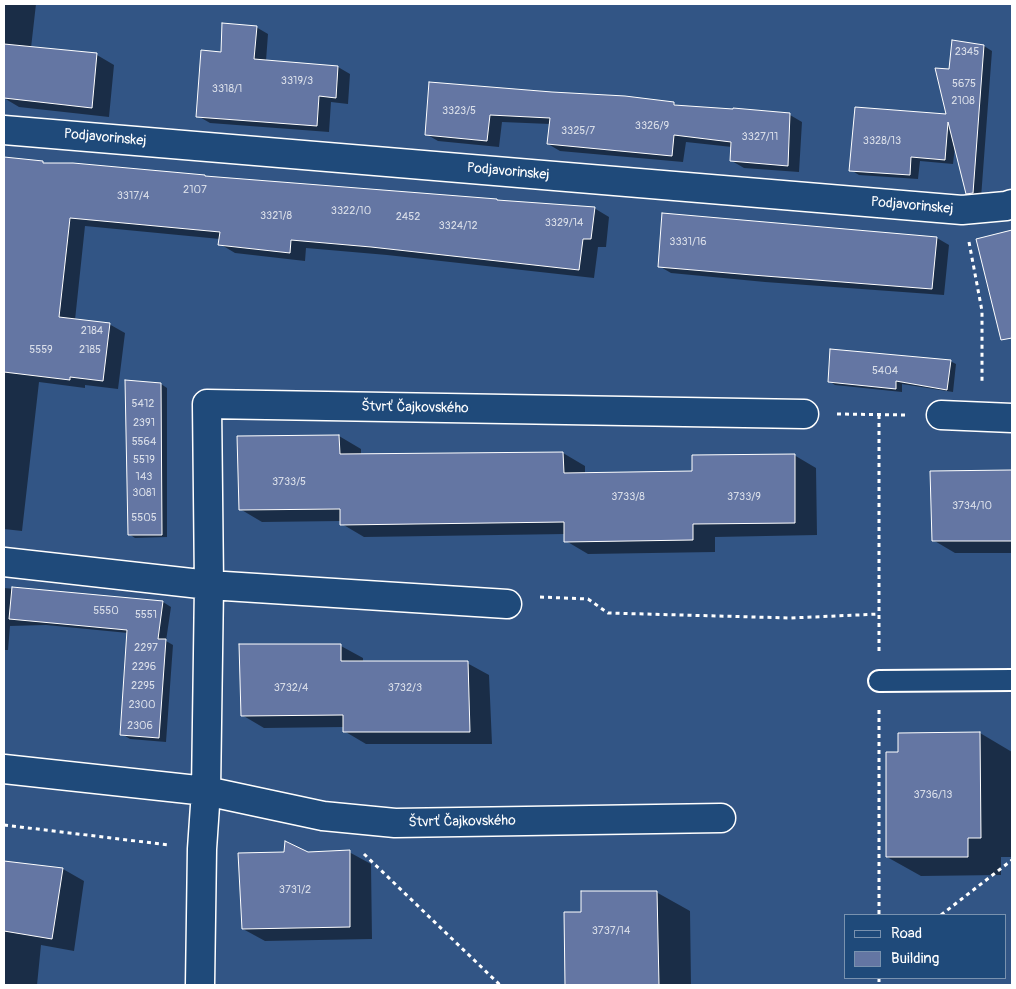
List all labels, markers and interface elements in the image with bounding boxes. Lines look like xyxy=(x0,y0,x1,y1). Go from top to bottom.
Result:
house number: 2345 xyxy=(955,45,979,59)
house number: 3319/3 xyxy=(281,74,313,88)
house number: 5675 xyxy=(952,77,976,91)
house number: 3318/1 xyxy=(212,82,242,96)
house number: 2108 xyxy=(951,94,975,108)
house number: 3323/5 xyxy=(442,104,476,118)
house number: 3326/9 xyxy=(635,119,669,133)
house number: 3325/7 xyxy=(561,124,595,138)
street label: Podjavorinskej xyxy=(63,126,147,150)
house number: 3327/11 xyxy=(742,130,778,144)
house number: 3328/13 xyxy=(863,134,901,148)
street label: Podjavorinskej xyxy=(466,160,550,184)
house number: 2107 xyxy=(183,183,207,197)
house number: 3317/4 xyxy=(117,189,149,203)
street label: Podjavorinskej xyxy=(870,194,954,218)
house number: 3322/10 xyxy=(331,204,371,218)
house number: 3321/8 xyxy=(260,209,292,223)
house number: 2452 xyxy=(396,210,420,224)
house number: 3329/14 xyxy=(545,216,583,230)
house number: 3324/12 xyxy=(438,219,478,233)
house number: 3331/16 xyxy=(669,235,707,249)
house number: 2184 xyxy=(81,324,103,338)
house number: 5559 xyxy=(29,343,53,357)
house number: 2185 xyxy=(79,343,101,357)
house number: 5404 xyxy=(872,364,898,378)
house number: 5412 xyxy=(132,397,154,411)
street label: Štvrť Čajkovského xyxy=(361,399,469,417)
house number: 2391 xyxy=(133,416,155,430)
house number: 5564 xyxy=(132,435,156,449)
house number: 5519 xyxy=(133,453,155,467)
house number: 143 xyxy=(136,470,152,484)
house number: 3733/5 xyxy=(272,475,306,489)
house number: 3081 xyxy=(132,486,156,500)
house number: 3733/8 xyxy=(611,490,645,504)
house number: 3733/9 xyxy=(727,490,761,504)
house number: 3734/10 xyxy=(952,499,992,513)
house number: 5505 xyxy=(131,511,157,525)
house number: 5550 xyxy=(93,604,119,618)
house number: 5551 xyxy=(135,608,157,622)
house number: 2297 xyxy=(134,641,158,655)
house number: 2296 xyxy=(132,660,156,674)
house number: 2295 xyxy=(131,679,155,693)
house number: 3732/4 xyxy=(274,681,308,695)
house number: 3732/3 xyxy=(388,681,422,695)
house number: 2300 xyxy=(129,698,155,712)
house number: 2306 xyxy=(127,719,153,733)
house number: 3736/13 xyxy=(914,788,952,802)
street label: Štvrť Čajkovského xyxy=(408,813,516,831)
house number: 3731/2 xyxy=(279,883,311,897)
legend xyxy=(844,914,1006,979)
house number: 3737/14 xyxy=(592,924,630,938)
text: Road xyxy=(891,924,922,943)
text: Building xyxy=(891,949,939,968)

